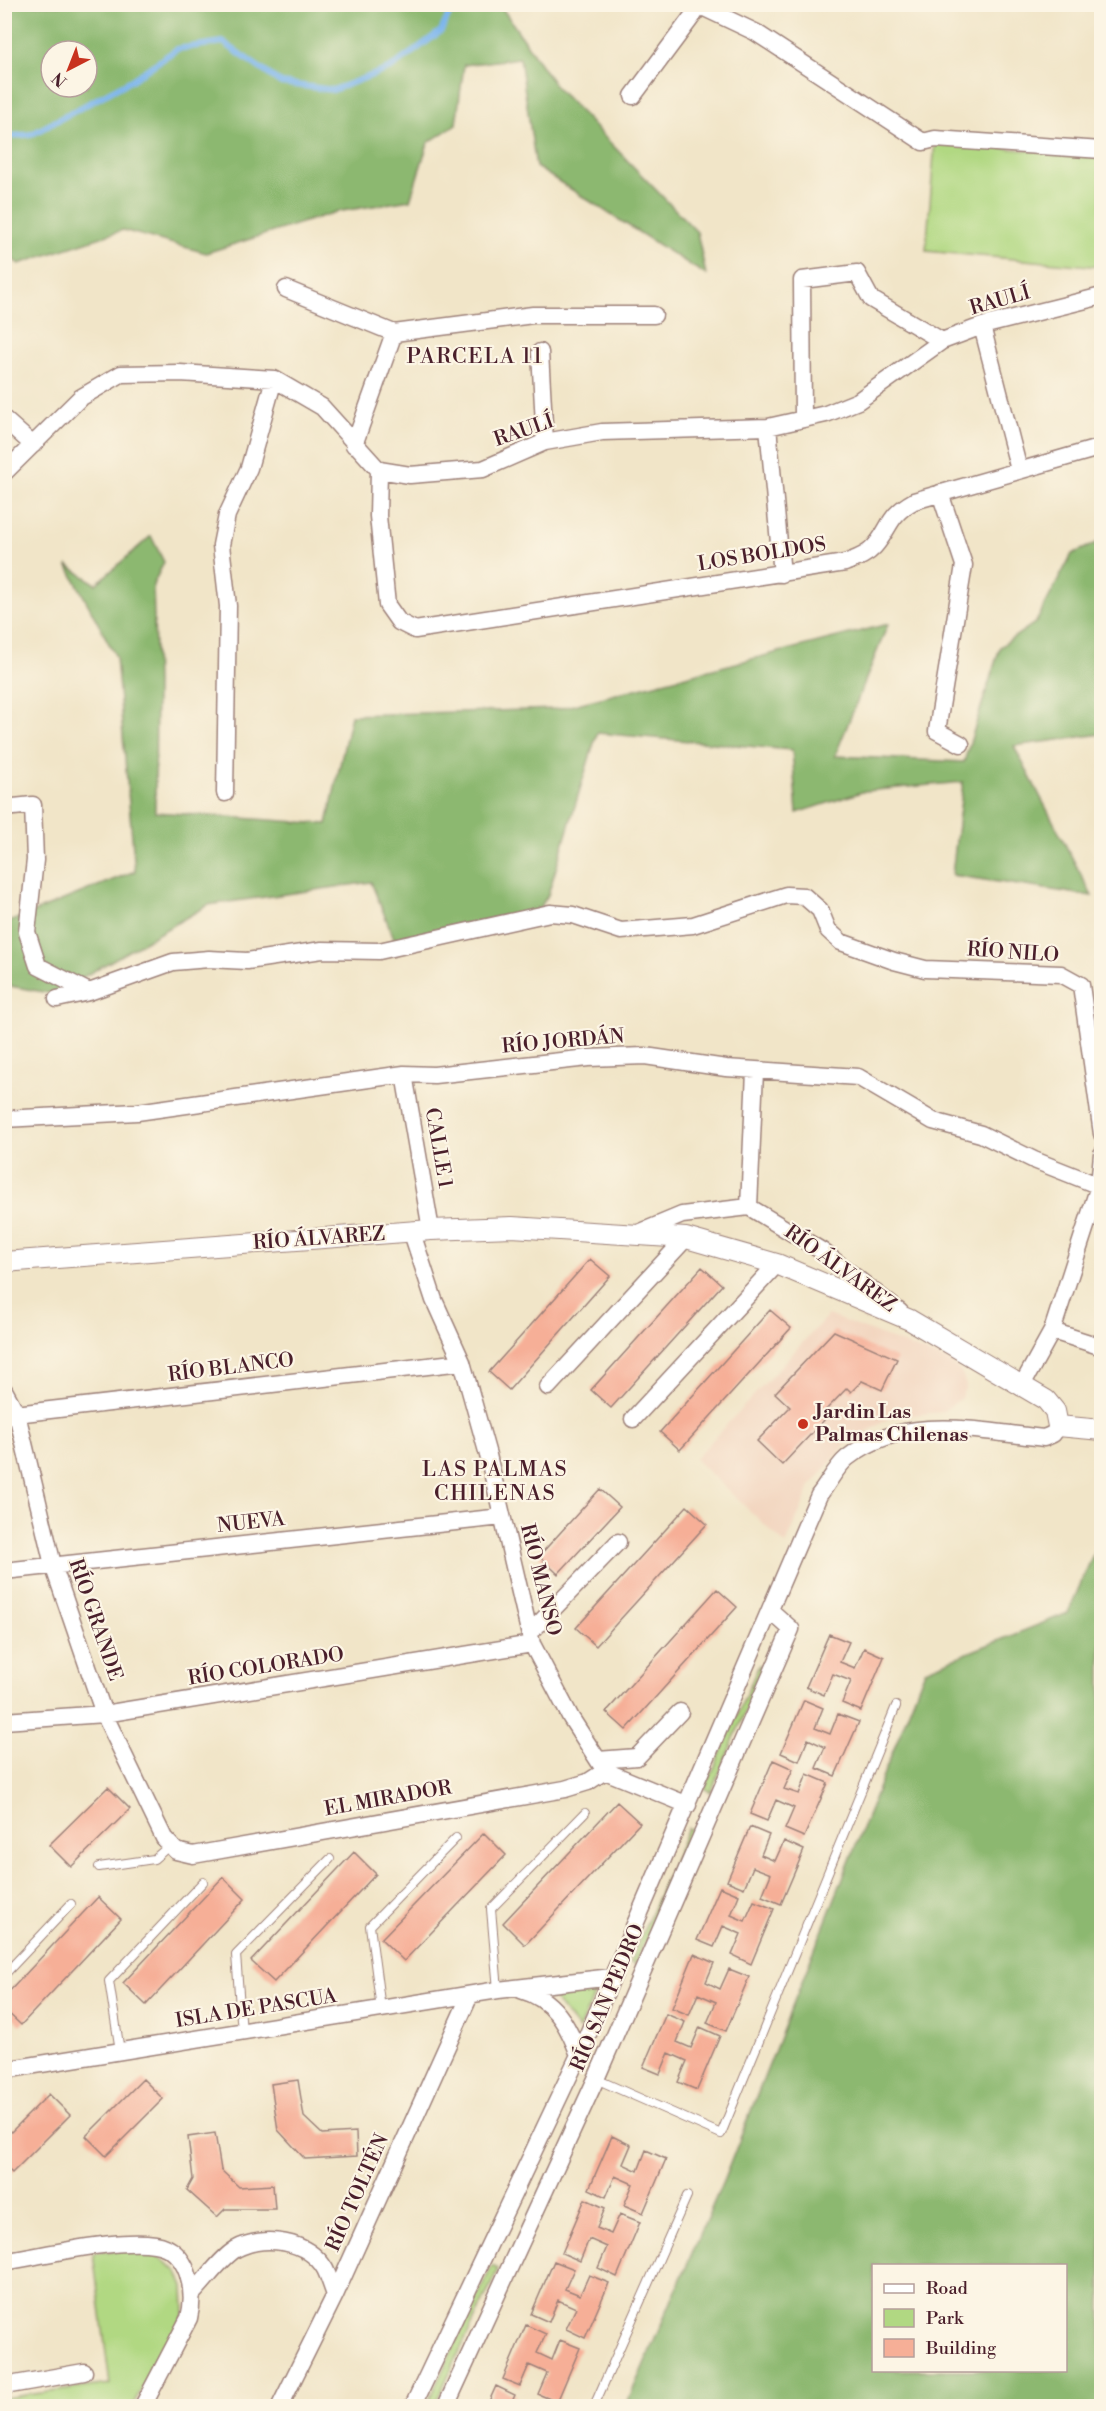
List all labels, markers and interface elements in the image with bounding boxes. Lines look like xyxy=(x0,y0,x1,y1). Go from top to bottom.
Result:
north arrow xyxy=(39,39,99,99)
text: N xyxy=(48,68,71,91)
street label: RAULÍ xyxy=(967,279,1034,322)
district label: PARCELA 11 xyxy=(406,344,544,370)
street label: RAULÍ xyxy=(490,408,558,453)
street label: LOS BOLDOS xyxy=(696,533,828,577)
street label: RÍO NILO xyxy=(966,936,1060,969)
street label: RÍO JORDÁN xyxy=(501,1023,625,1060)
street label: CALLE 1 xyxy=(419,1106,457,1190)
street label: RÍO ÁLVAREZ xyxy=(779,1219,902,1318)
street label: RÍO ÁLVAREZ xyxy=(252,1221,386,1256)
street label: RÍO BLANCO xyxy=(166,1347,295,1388)
place label: Jardin Las Palmas Chilenas xyxy=(812,1400,968,1448)
marker: Jardin Las Palmas Chilenas xyxy=(796,1417,810,1431)
district label: LAS PALMAS CHILENAS xyxy=(422,1457,568,1507)
street label: NUEVA xyxy=(216,1507,288,1539)
street label: RÍO MANSO xyxy=(514,1521,567,1639)
street label: RÍO GRANDE xyxy=(62,1555,128,1684)
street label: RÍO COLORADO xyxy=(186,1641,346,1692)
street label: EL MIRADOR xyxy=(322,1775,455,1822)
street label: RÍO SAN PEDRO xyxy=(565,1920,650,2075)
street label: ISLA DE PASCUA xyxy=(174,1984,340,2034)
street label: RÍO TOLTÉN xyxy=(320,2130,395,2256)
legend xyxy=(872,2264,1067,2372)
text: Road xyxy=(926,2277,969,2300)
text: Park xyxy=(926,2307,965,2330)
text: Building xyxy=(925,2337,997,2360)

